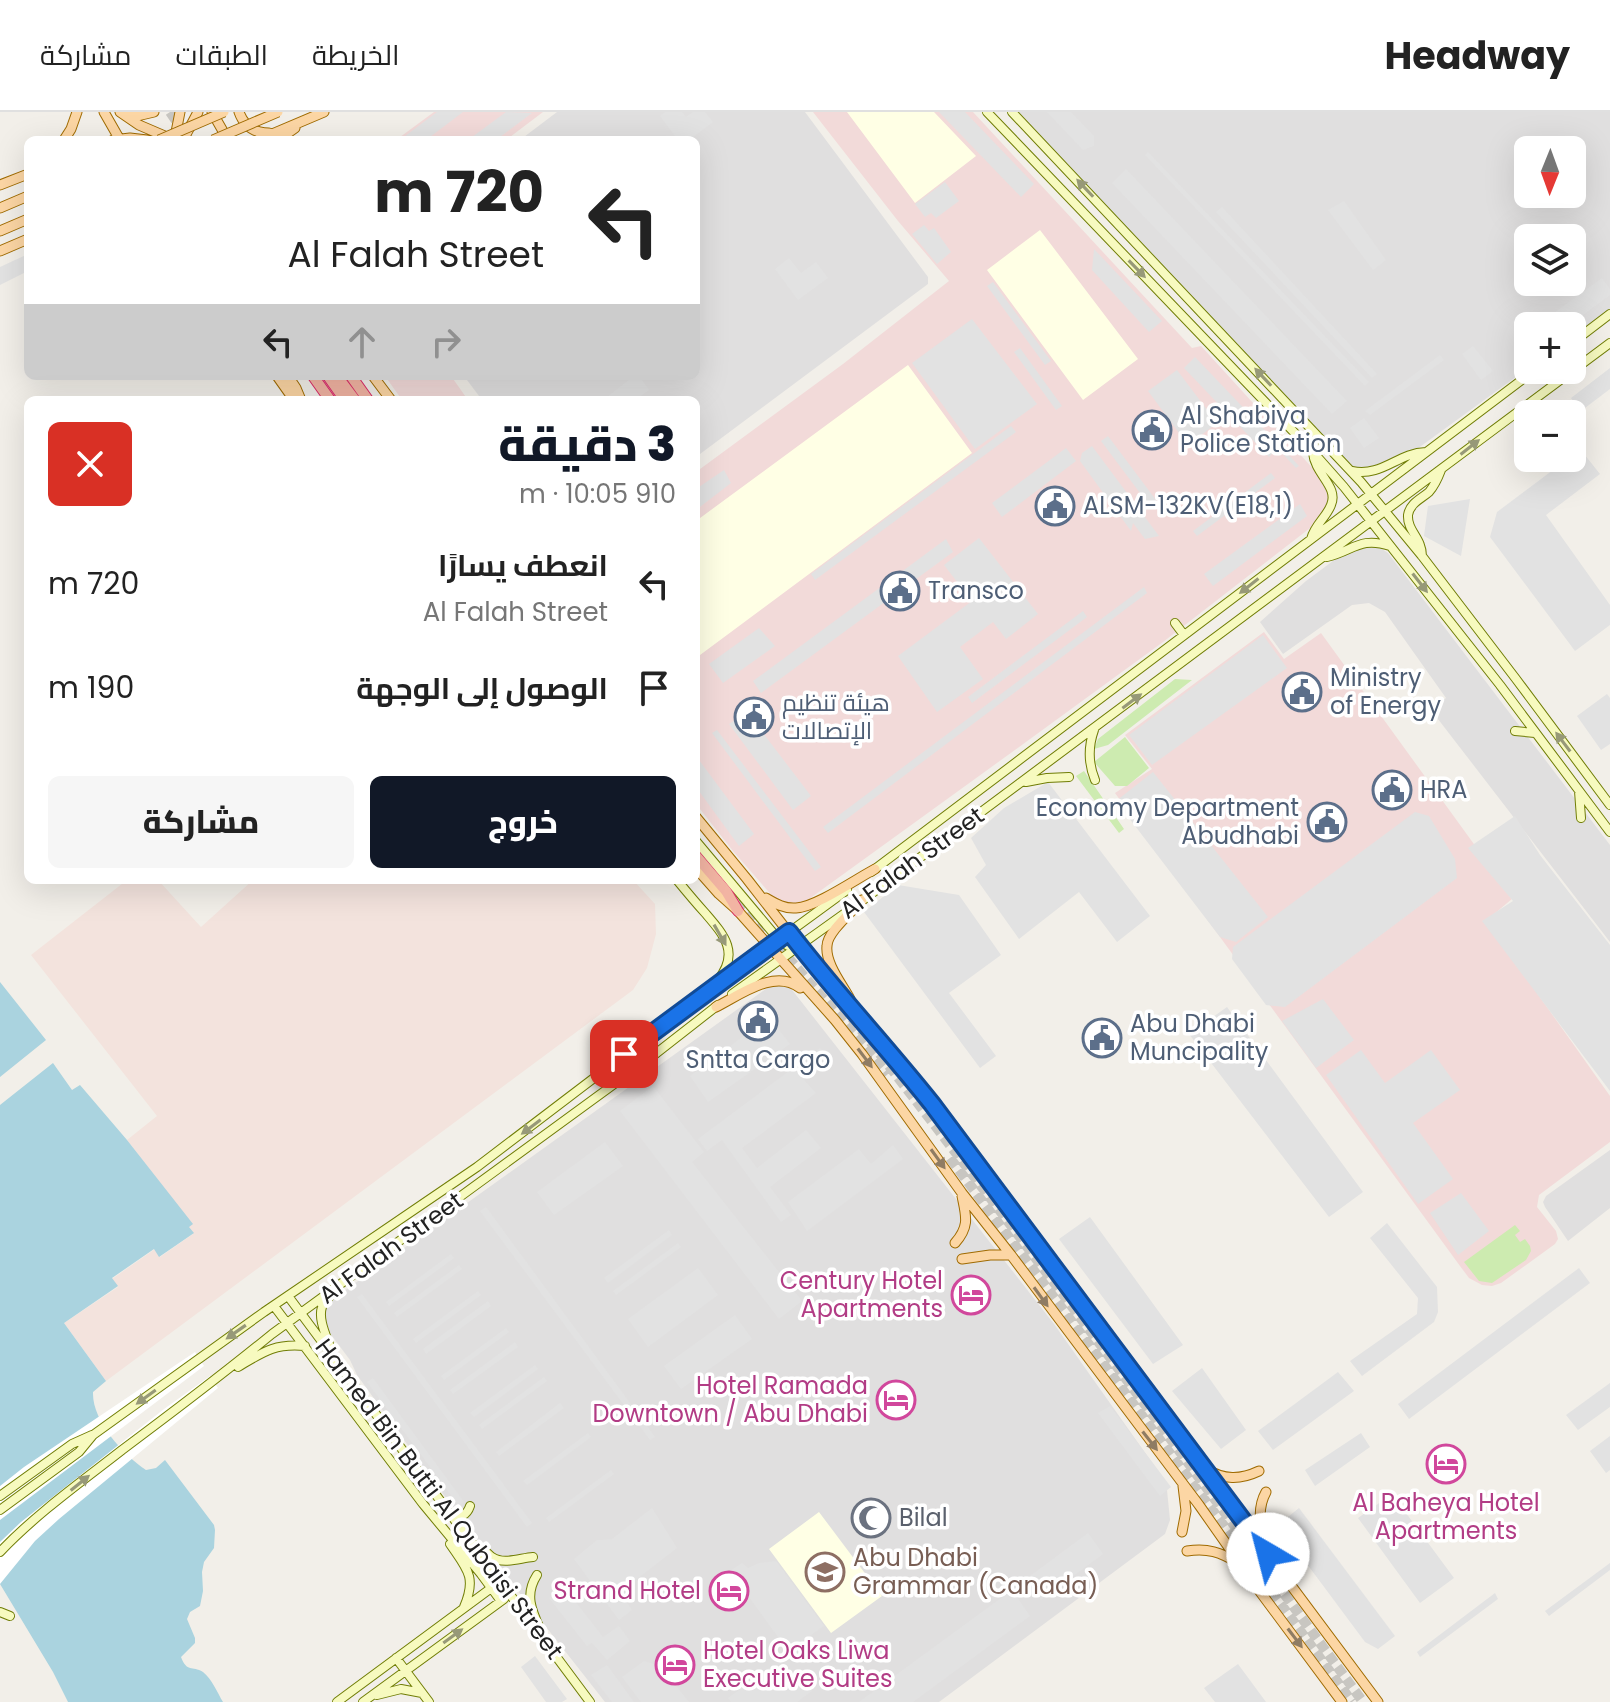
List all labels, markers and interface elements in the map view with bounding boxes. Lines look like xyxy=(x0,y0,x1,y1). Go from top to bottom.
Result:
text: Headway xyxy=(1384,29,1570,82)
text: مشاركة xyxy=(40,36,131,75)
text: الطبقات xyxy=(175,36,268,75)
text: الخريطة xyxy=(312,36,399,75)
north arrow xyxy=(1514,136,1586,208)
map controls xyxy=(1514,136,1586,472)
text: 720 m xyxy=(374,153,544,232)
icon: left xyxy=(572,168,676,272)
one-way arrow xyxy=(1076,179,1094,198)
button: layers xyxy=(1514,224,1586,296)
text: Al Falah Street xyxy=(288,229,544,280)
one-way arrow xyxy=(1128,260,1146,279)
button: + xyxy=(1514,312,1586,384)
icon: left xyxy=(256,320,300,364)
icon: ahead xyxy=(340,320,384,364)
icon: right xyxy=(424,320,468,364)
one-way arrow xyxy=(1254,368,1272,387)
place label: Al Shabiya Police Station xyxy=(1180,399,1341,460)
button: − xyxy=(1514,400,1586,472)
public building icon: Al Shabiya Police Station xyxy=(1131,409,1173,451)
text: 3 دقيقة xyxy=(498,411,676,478)
button: close xyxy=(48,422,132,506)
one-way arrow xyxy=(1460,440,1480,456)
text: 910 m · 10:05 xyxy=(519,476,676,512)
public building icon: ALSM-132KV(E18,1) xyxy=(1034,485,1076,527)
place label: ALSM-132KV(E18,1) xyxy=(1083,489,1293,522)
text: انعطف يسارًا xyxy=(438,544,608,587)
text: 720 m xyxy=(48,562,139,605)
icon: left xyxy=(632,562,676,606)
public building icon: Transco xyxy=(879,570,921,612)
one-way arrow xyxy=(1411,573,1427,593)
place label: Transco xyxy=(928,574,1024,607)
one-way arrow xyxy=(1239,578,1259,594)
text: Al Falah Street xyxy=(423,594,608,630)
place label: Ministry of Energy xyxy=(1330,661,1441,722)
text: 190 m xyxy=(48,666,134,709)
icon: arrive xyxy=(632,666,676,710)
text: الوصول إلى الوجهة xyxy=(356,667,608,710)
public building icon: Ministry of Energy xyxy=(1281,671,1323,713)
place label: هيئة تنظيم الإتصالات xyxy=(782,686,890,747)
one-way arrow xyxy=(1122,693,1142,709)
public building icon: هيئة تنظيم الإتصالات xyxy=(733,696,775,738)
one-way arrow xyxy=(1556,732,1572,752)
public building icon: HRA xyxy=(1371,769,1413,811)
place label: HRA xyxy=(1420,773,1467,806)
button: مشاركة xyxy=(48,776,354,868)
button: خروج xyxy=(370,776,676,868)
place label: Economy Department Abudhabi xyxy=(1036,791,1299,852)
street label: Al Falah Street xyxy=(833,799,991,926)
public building icon: Economy Department Abudhabi xyxy=(1306,801,1348,843)
one-way arrow xyxy=(713,924,727,946)
public building icon: Sntta Cargo xyxy=(737,1000,779,1042)
place label: Abu Dhabi Muncipality xyxy=(1130,1007,1269,1068)
public building icon: Abu Dhabi Muncipality xyxy=(1081,1017,1123,1059)
pin xyxy=(590,1020,658,1088)
icon: arrive xyxy=(602,1032,646,1076)
place label: Sntta Cargo xyxy=(686,1043,830,1076)
one-way arrow xyxy=(856,1048,872,1068)
one-way arrow xyxy=(520,1118,541,1134)
one-way arrow xyxy=(930,1149,945,1170)
street label: Al Falah Street xyxy=(312,1184,470,1311)
place label: Century Hotel Apartments xyxy=(780,1264,943,1325)
hotel icon: Century Hotel Apartments xyxy=(950,1274,992,1316)
one-way arrow xyxy=(1033,1287,1049,1307)
one-way arrow xyxy=(226,1324,247,1339)
street label: Hamed Bin Butti Al Qubaisi Street xyxy=(308,1332,571,1666)
place label: Hotel Ramada Downtown / Abu Dhabi xyxy=(592,1369,868,1430)
hotel icon: Hotel Ramada Downtown / Abu Dhabi xyxy=(875,1379,917,1421)
one-way arrow xyxy=(135,1389,156,1404)
one-way arrow xyxy=(1142,1431,1158,1451)
hotel icon: Al Baheya Hotel Apartments xyxy=(1425,1443,1467,1485)
one-way arrow xyxy=(70,1475,90,1492)
place label: Al Baheya Hotel Apartments xyxy=(1352,1486,1540,1547)
mosque icon: Bilal xyxy=(850,1497,892,1539)
place label: Bilal xyxy=(899,1501,948,1534)
position arrow xyxy=(1226,1512,1310,1596)
place label: Abu Dhabi Grammar (Canada) xyxy=(853,1541,1098,1602)
school or university icon: Abu Dhabi Grammar (Canada) xyxy=(804,1551,846,1593)
hotel icon: Strand Hotel xyxy=(708,1570,750,1612)
place label: Strand Hotel xyxy=(554,1574,701,1607)
one-way arrow xyxy=(443,1628,463,1644)
one-way arrow xyxy=(1286,1628,1302,1648)
place label: Hotel Oaks Liwa Executive Suites xyxy=(703,1634,893,1695)
hotel icon: Hotel Oaks Liwa Executive Suites xyxy=(654,1644,696,1686)

